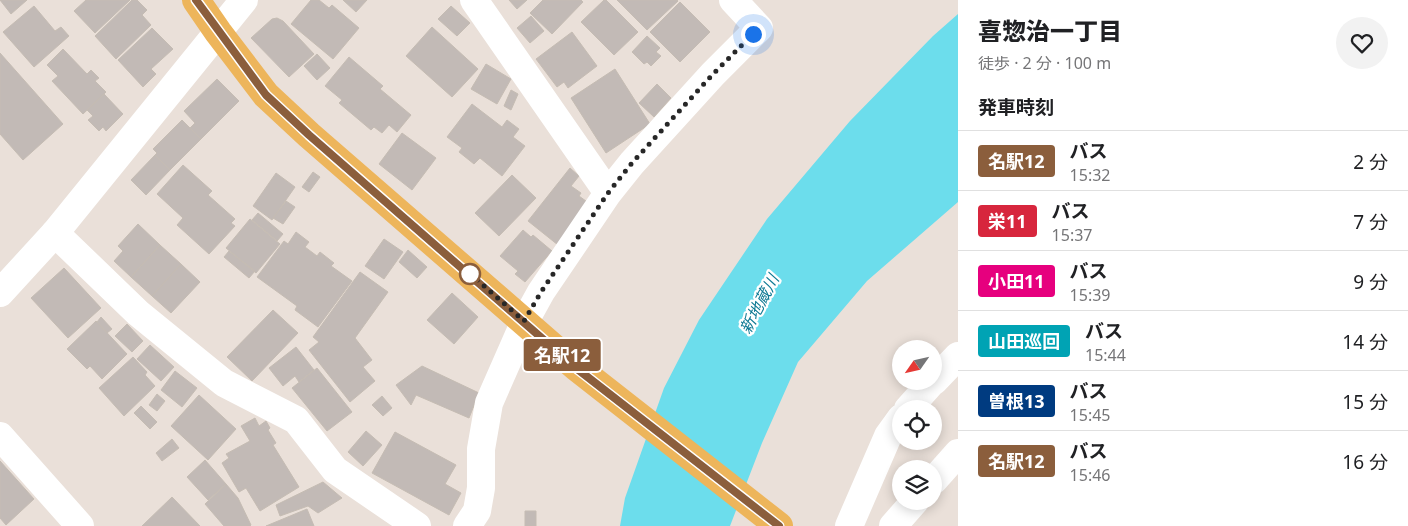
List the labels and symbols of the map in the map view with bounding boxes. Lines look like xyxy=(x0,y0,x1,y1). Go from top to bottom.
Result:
your location xyxy=(741,22,766,47)
unlabelled marker xyxy=(459,263,481,285)
water label: 新地蔵川 xyxy=(734,269,785,337)
line badge: 名駅12 xyxy=(527,339,597,371)
north arrow xyxy=(892,340,942,390)

